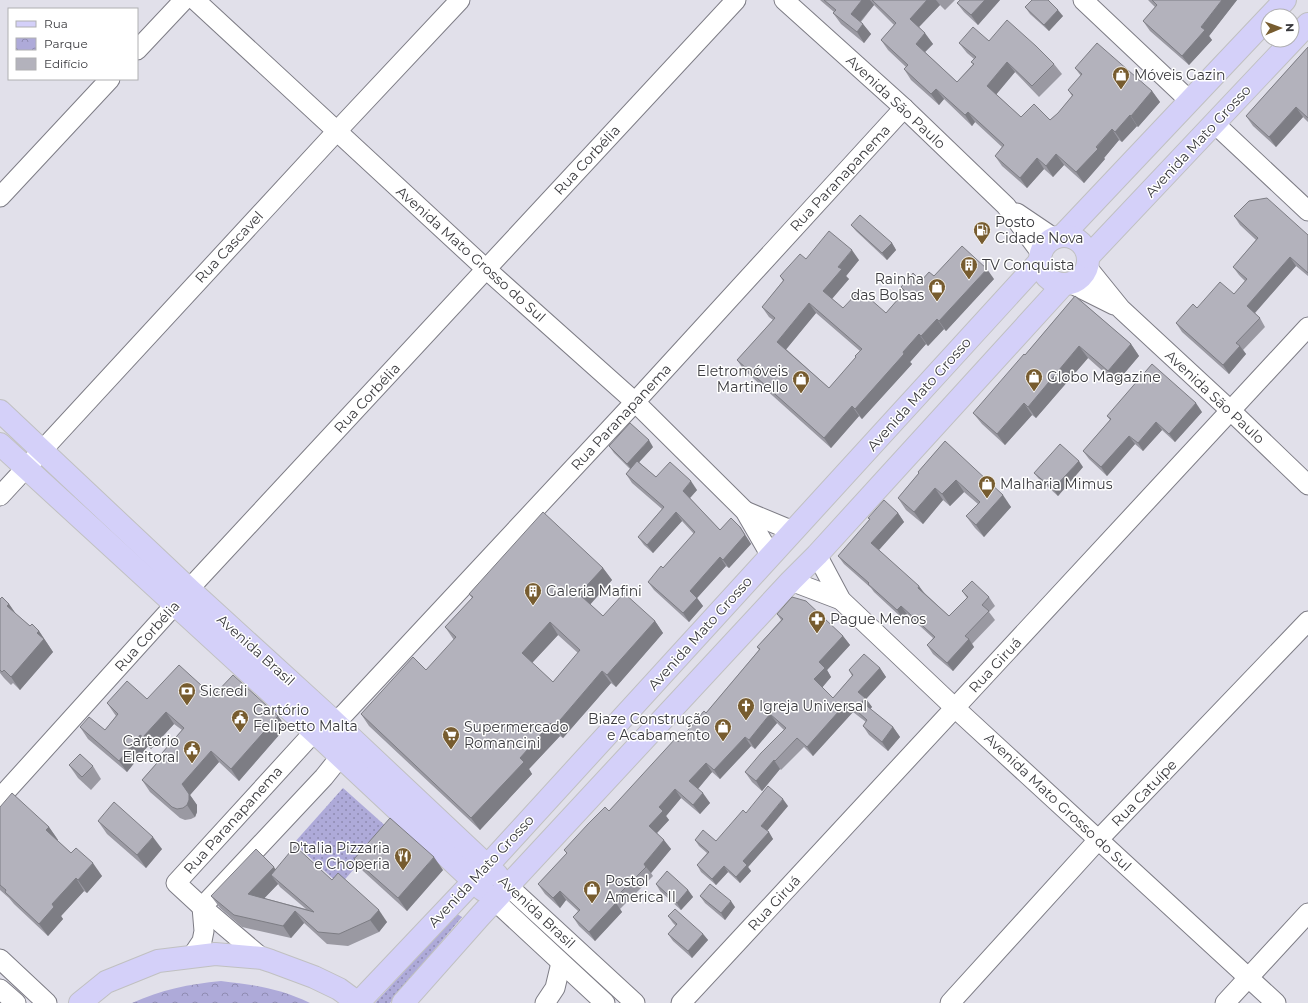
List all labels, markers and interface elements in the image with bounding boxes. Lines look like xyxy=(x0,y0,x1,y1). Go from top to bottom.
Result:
legend xyxy=(8,8,138,80)
north arrow xyxy=(1260,8,1300,48)
text: Rua xyxy=(44,16,68,31)
text: N xyxy=(1283,23,1297,32)
text: Parque xyxy=(44,36,88,51)
street label: Avenida São Paulo xyxy=(842,51,950,153)
text: Edifício xyxy=(44,56,88,71)
shop icon: Móveis Gazin xyxy=(1111,65,1131,90)
place label: Móveis Gazin xyxy=(1134,66,1226,84)
street label: Avenida Mato Grosso xyxy=(1141,81,1255,201)
street label: Rua Corbélia xyxy=(550,121,624,199)
street label: Rua Paranapanema xyxy=(786,121,894,235)
street label: Avenida Mato Grosso do Sul xyxy=(393,182,549,326)
street label: Rua Cascavel xyxy=(191,207,267,287)
place label: Posto Cidade Nova xyxy=(995,213,1084,247)
fuel station icon: Posto Cidade Nova xyxy=(972,220,992,245)
building icon: TV Conquista xyxy=(959,255,979,280)
place label: TV Conquista xyxy=(982,256,1074,274)
place label: Rainha das Bolsas xyxy=(851,270,924,304)
shop icon: Rainha das Bolsas xyxy=(927,277,947,302)
street label: Avenida Mato Grosso xyxy=(863,333,975,455)
street label: Avenida São Paulo xyxy=(1161,346,1269,448)
street label: Rua Corbélia xyxy=(330,359,404,437)
street label: Rua Paranapanema xyxy=(567,360,675,474)
place label: Eletromóveis Martinello xyxy=(697,362,788,396)
shop icon: Globo Magazine xyxy=(1024,367,1044,392)
place label: Globo Magazine xyxy=(1047,368,1161,386)
shop icon: Eletromóveis Martinello xyxy=(791,369,811,394)
shop icon: Malharia Mimus xyxy=(977,474,997,499)
place label: Malharia Mimus xyxy=(1000,475,1113,493)
street label: Avenida Mato Grosso xyxy=(644,572,756,694)
building icon: Galeria Mafini xyxy=(523,581,543,606)
place label: Galeria Mafini xyxy=(546,582,642,600)
street label: Rua Corbélia xyxy=(111,597,183,675)
pharmacy icon: Pague Menos xyxy=(807,609,827,634)
street label: Avenida Brasil xyxy=(213,610,299,690)
place label: Pague Menos xyxy=(830,610,926,628)
street label: Rua Giruá xyxy=(965,634,1025,696)
bank icon: Sicredi xyxy=(177,681,197,706)
place label: Sicredi xyxy=(200,682,247,700)
church icon: Igreja Universal xyxy=(736,696,756,721)
place label: Igreja Universal xyxy=(759,697,867,715)
place label: Cartório Felipetto Malta xyxy=(253,701,358,735)
public building icon: Cartório Felipetto Malta xyxy=(230,708,250,733)
place label: Biaze Construção e Acabamento xyxy=(588,710,710,744)
shop icon: Biaze Construção e Acabamento xyxy=(713,717,733,742)
place label: Supermercado Romancini xyxy=(464,718,569,752)
supermarket icon: Supermercado Romancini xyxy=(441,725,461,750)
street label: Avenida Mato Grosso do Sul xyxy=(981,729,1135,875)
place label: Cartorio Eleitoral xyxy=(122,732,179,766)
public building icon: Cartorio Eleitoral xyxy=(182,739,202,764)
street label: Rua Catuípe xyxy=(1108,756,1180,830)
street label: Rua Paranapanema xyxy=(180,762,286,878)
street label: Avenida Mato Grosso xyxy=(424,811,538,931)
place label: D'talia Pizzaria e Choperia xyxy=(289,839,390,873)
restaurant icon: D'talia Pizzaria e Choperia xyxy=(393,846,413,871)
street label: Avenida Brasil xyxy=(495,872,579,952)
place label: Postol America II xyxy=(605,872,676,906)
street label: Rua Giruá xyxy=(744,872,804,934)
shop icon: Postol America II xyxy=(582,879,602,904)

